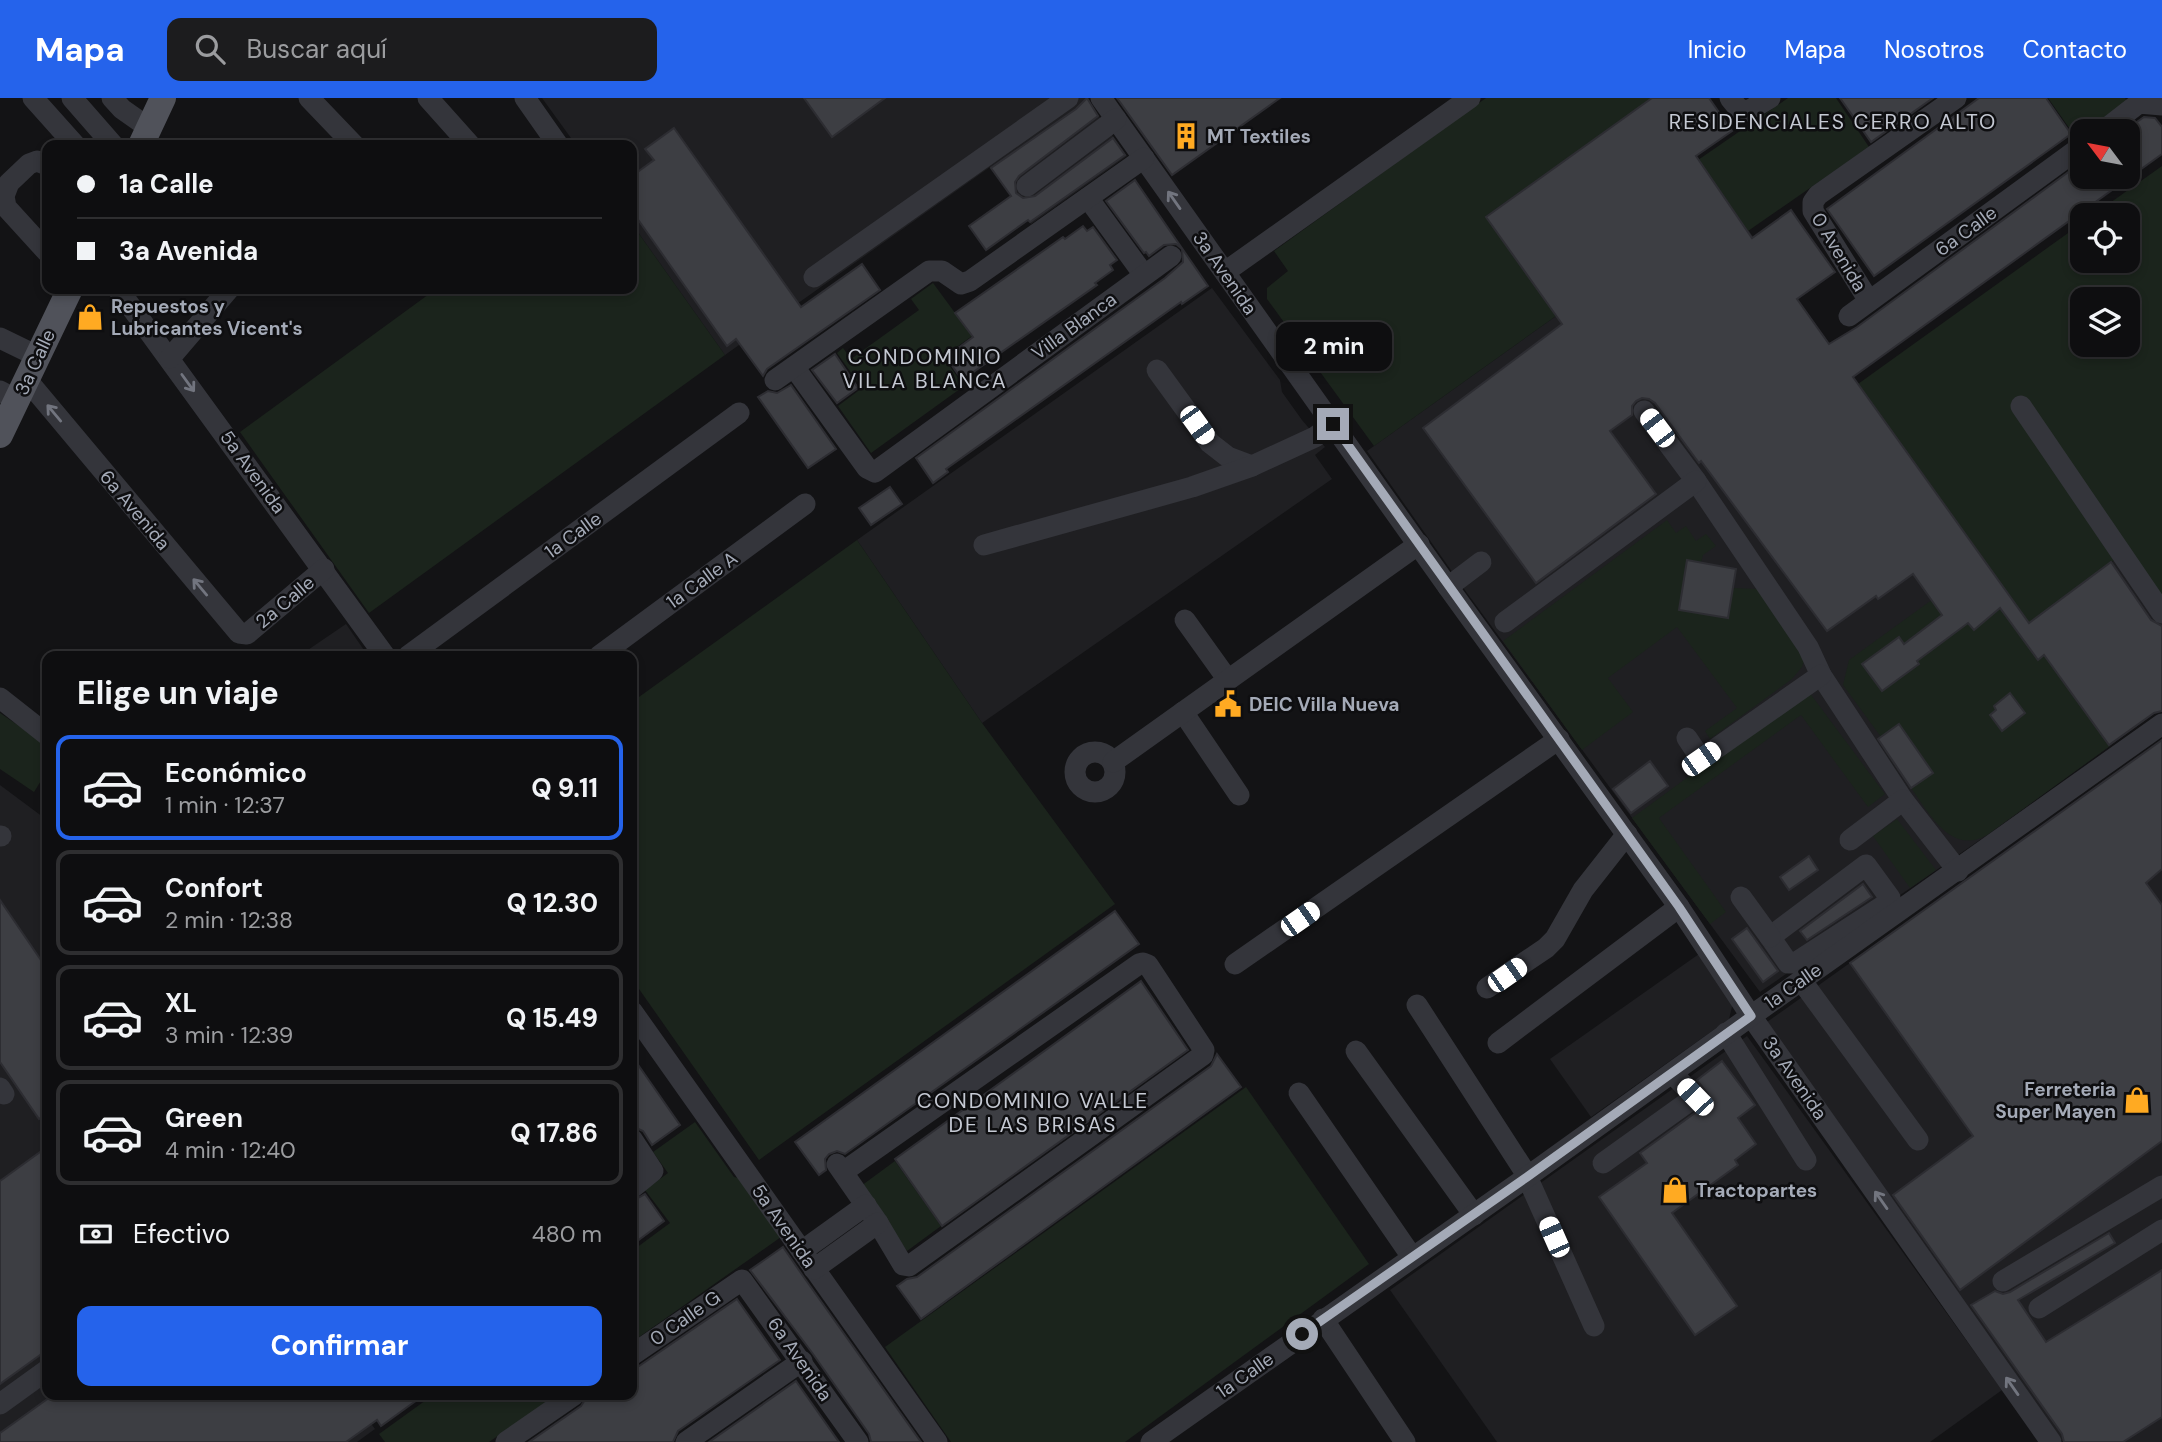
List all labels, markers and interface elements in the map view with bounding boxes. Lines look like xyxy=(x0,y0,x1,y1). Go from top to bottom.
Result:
search box xyxy=(167,18,657,81)
text: Mapa xyxy=(35,28,125,71)
icon: search xyxy=(191,30,229,68)
text: Buscar aquí xyxy=(247,32,387,66)
text: Inicio xyxy=(1688,34,1747,65)
text: Mapa xyxy=(1785,34,1846,65)
text: Nosotros xyxy=(1884,34,1985,65)
text: Contacto xyxy=(2023,34,2127,65)
district label: RESIDENCIALES CERRO ALTO xyxy=(1669,108,1997,136)
north arrow xyxy=(2070,119,2140,189)
map controls xyxy=(2070,119,2140,357)
building icon: MT Textiles xyxy=(1171,121,1201,151)
place label: MT Textiles xyxy=(1207,124,1311,149)
text: 1a Calle xyxy=(119,167,214,201)
one-way arrow xyxy=(1166,191,1181,210)
street label: 6a Calle xyxy=(1930,200,2002,262)
button: locate xyxy=(2070,203,2140,273)
street label: 0 Avenida xyxy=(1806,208,1872,296)
street label: 3a Avenida xyxy=(1187,226,1263,320)
text: 3a Avenida xyxy=(119,234,258,268)
street label: Villa Blanca xyxy=(1026,287,1122,365)
button: layers xyxy=(2070,287,2140,357)
place label: Repuestos y Lubricantes Vicent's xyxy=(111,294,303,341)
shop icon: Repuestos y Lubricantes Vicent's xyxy=(75,302,105,332)
callout: 2 min xyxy=(1275,322,1391,372)
street label: 3a Calle xyxy=(9,325,61,399)
text: 2 min xyxy=(1304,331,1364,361)
district label: CONDOMINIO VILLA BLANCA xyxy=(842,343,1008,395)
one-way arrow xyxy=(181,373,195,392)
car xyxy=(1177,402,1218,448)
one-way arrow xyxy=(46,404,62,422)
car xyxy=(1636,405,1679,451)
route end xyxy=(1317,408,1349,440)
street label: 5a Avenida xyxy=(214,426,292,518)
street label: 6a Avenida xyxy=(94,465,176,555)
street label: 1a Calle xyxy=(540,506,606,564)
street label: 1a Calle A xyxy=(661,546,743,614)
street label: 2a Calle xyxy=(250,570,320,634)
one-way arrow xyxy=(192,579,208,597)
text: Elige un viaje xyxy=(77,672,279,714)
public building icon: DEIC Villa Nueva xyxy=(1213,689,1243,719)
place label: DEIC Villa Nueva xyxy=(1249,692,1399,717)
car xyxy=(1678,738,1725,780)
icon: car xyxy=(81,756,144,819)
text: Económico xyxy=(165,756,307,790)
text: Q 9.11 xyxy=(531,771,598,805)
text: 1 min · 12:37 xyxy=(165,790,285,820)
icon: car xyxy=(81,871,144,934)
text: Confort xyxy=(165,871,263,905)
text: Q 12.30 xyxy=(507,886,598,920)
car xyxy=(1277,898,1324,940)
text: 2 min · 12:38 xyxy=(165,905,293,935)
car xyxy=(1484,954,1531,996)
street label: 1a Calle xyxy=(1759,957,1827,1015)
icon: car xyxy=(81,986,144,1049)
text: XL xyxy=(165,986,197,1020)
text: Q 15.49 xyxy=(506,1001,598,1035)
text: 3 min · 12:39 xyxy=(165,1020,293,1050)
street label: 3a Avenida xyxy=(1757,1031,1833,1125)
car xyxy=(1673,1075,1718,1119)
place label: Ferreteria Super Mayen xyxy=(1995,1077,2116,1124)
shop icon: Ferreteria Super Mayen xyxy=(2122,1085,2152,1115)
district label: CONDOMINIO VALLE DE LAS BRISAS xyxy=(917,1087,1149,1139)
icon: car xyxy=(81,1101,144,1164)
text: Green xyxy=(165,1101,243,1135)
text: Q 17.86 xyxy=(510,1116,598,1150)
text: 4 min · 12:40 xyxy=(165,1135,296,1165)
shop icon: Tractopartes xyxy=(1660,1175,1690,1205)
place label: Tractopartes xyxy=(1696,1178,1817,1203)
street label: 5a Avenida xyxy=(746,1179,822,1273)
one-way arrow xyxy=(1874,1191,1888,1210)
car xyxy=(1536,1214,1573,1260)
icon: cash xyxy=(77,1215,115,1253)
text: Efectivo xyxy=(133,1217,230,1251)
text: 480 m xyxy=(532,1219,602,1249)
street label: 0 Calle G xyxy=(645,1285,725,1351)
button: Confirmar xyxy=(77,1306,602,1386)
street label: 6a Avenida xyxy=(762,1312,838,1406)
route start xyxy=(1286,1318,1318,1350)
street label: 1a Calle xyxy=(1211,1346,1279,1404)
one-way arrow xyxy=(2005,1377,2019,1396)

